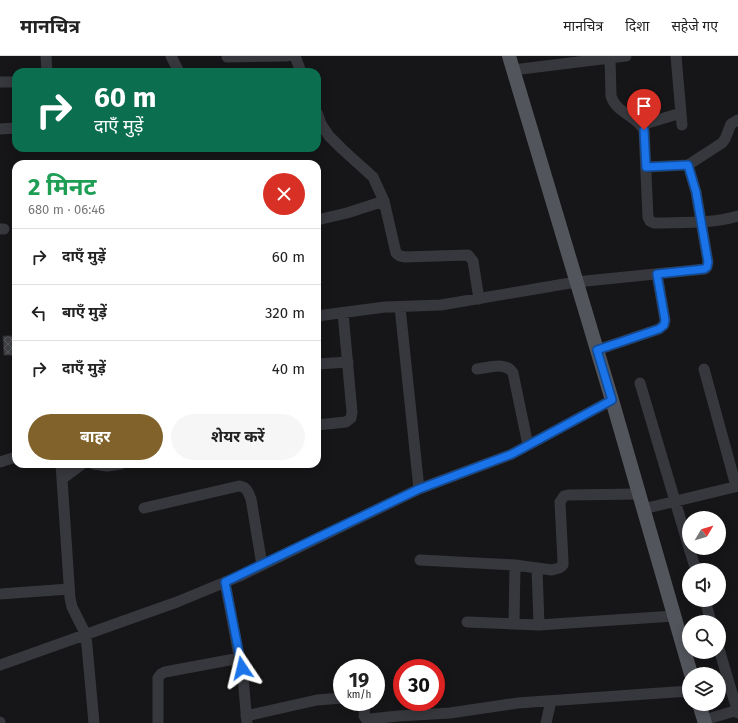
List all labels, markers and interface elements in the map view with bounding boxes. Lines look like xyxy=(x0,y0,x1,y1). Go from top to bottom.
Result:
text: मानचित्र xyxy=(20,15,80,38)
text: मानचित्र xyxy=(563,18,603,35)
text: दिशा xyxy=(625,18,649,35)
text: सहेजे गए xyxy=(671,18,718,35)
text: 60 m xyxy=(94,81,156,114)
icon: right xyxy=(28,84,80,136)
pin xyxy=(627,89,661,130)
icon: arrive xyxy=(633,95,655,117)
text: दाएँ मुड़ें xyxy=(94,115,143,137)
text: 2 मिनट xyxy=(28,173,96,201)
button: close xyxy=(263,173,305,215)
text: 680 m · 06:46 xyxy=(28,202,105,217)
icon: right xyxy=(28,246,50,268)
text: दाएँ मुड़ें xyxy=(62,247,106,265)
text: 60 m xyxy=(272,248,305,266)
icon: left xyxy=(28,302,50,324)
text: बाएँ मुड़ें xyxy=(62,303,107,321)
text: 320 m xyxy=(265,304,305,322)
icon: right xyxy=(28,358,50,380)
text: दाएँ मुड़ें xyxy=(62,359,106,377)
text: 40 m xyxy=(272,360,305,378)
button: बाहर xyxy=(28,414,163,460)
button: शेयर करें xyxy=(171,414,305,460)
north arrow xyxy=(682,511,726,555)
map controls xyxy=(682,511,726,711)
button: sound xyxy=(682,563,726,607)
button: search xyxy=(682,615,726,659)
position arrow xyxy=(221,647,263,689)
speed limit sign: 30 xyxy=(393,659,445,711)
button: layers xyxy=(682,667,726,711)
text: 19 xyxy=(349,668,369,692)
text: km/h xyxy=(347,689,371,701)

